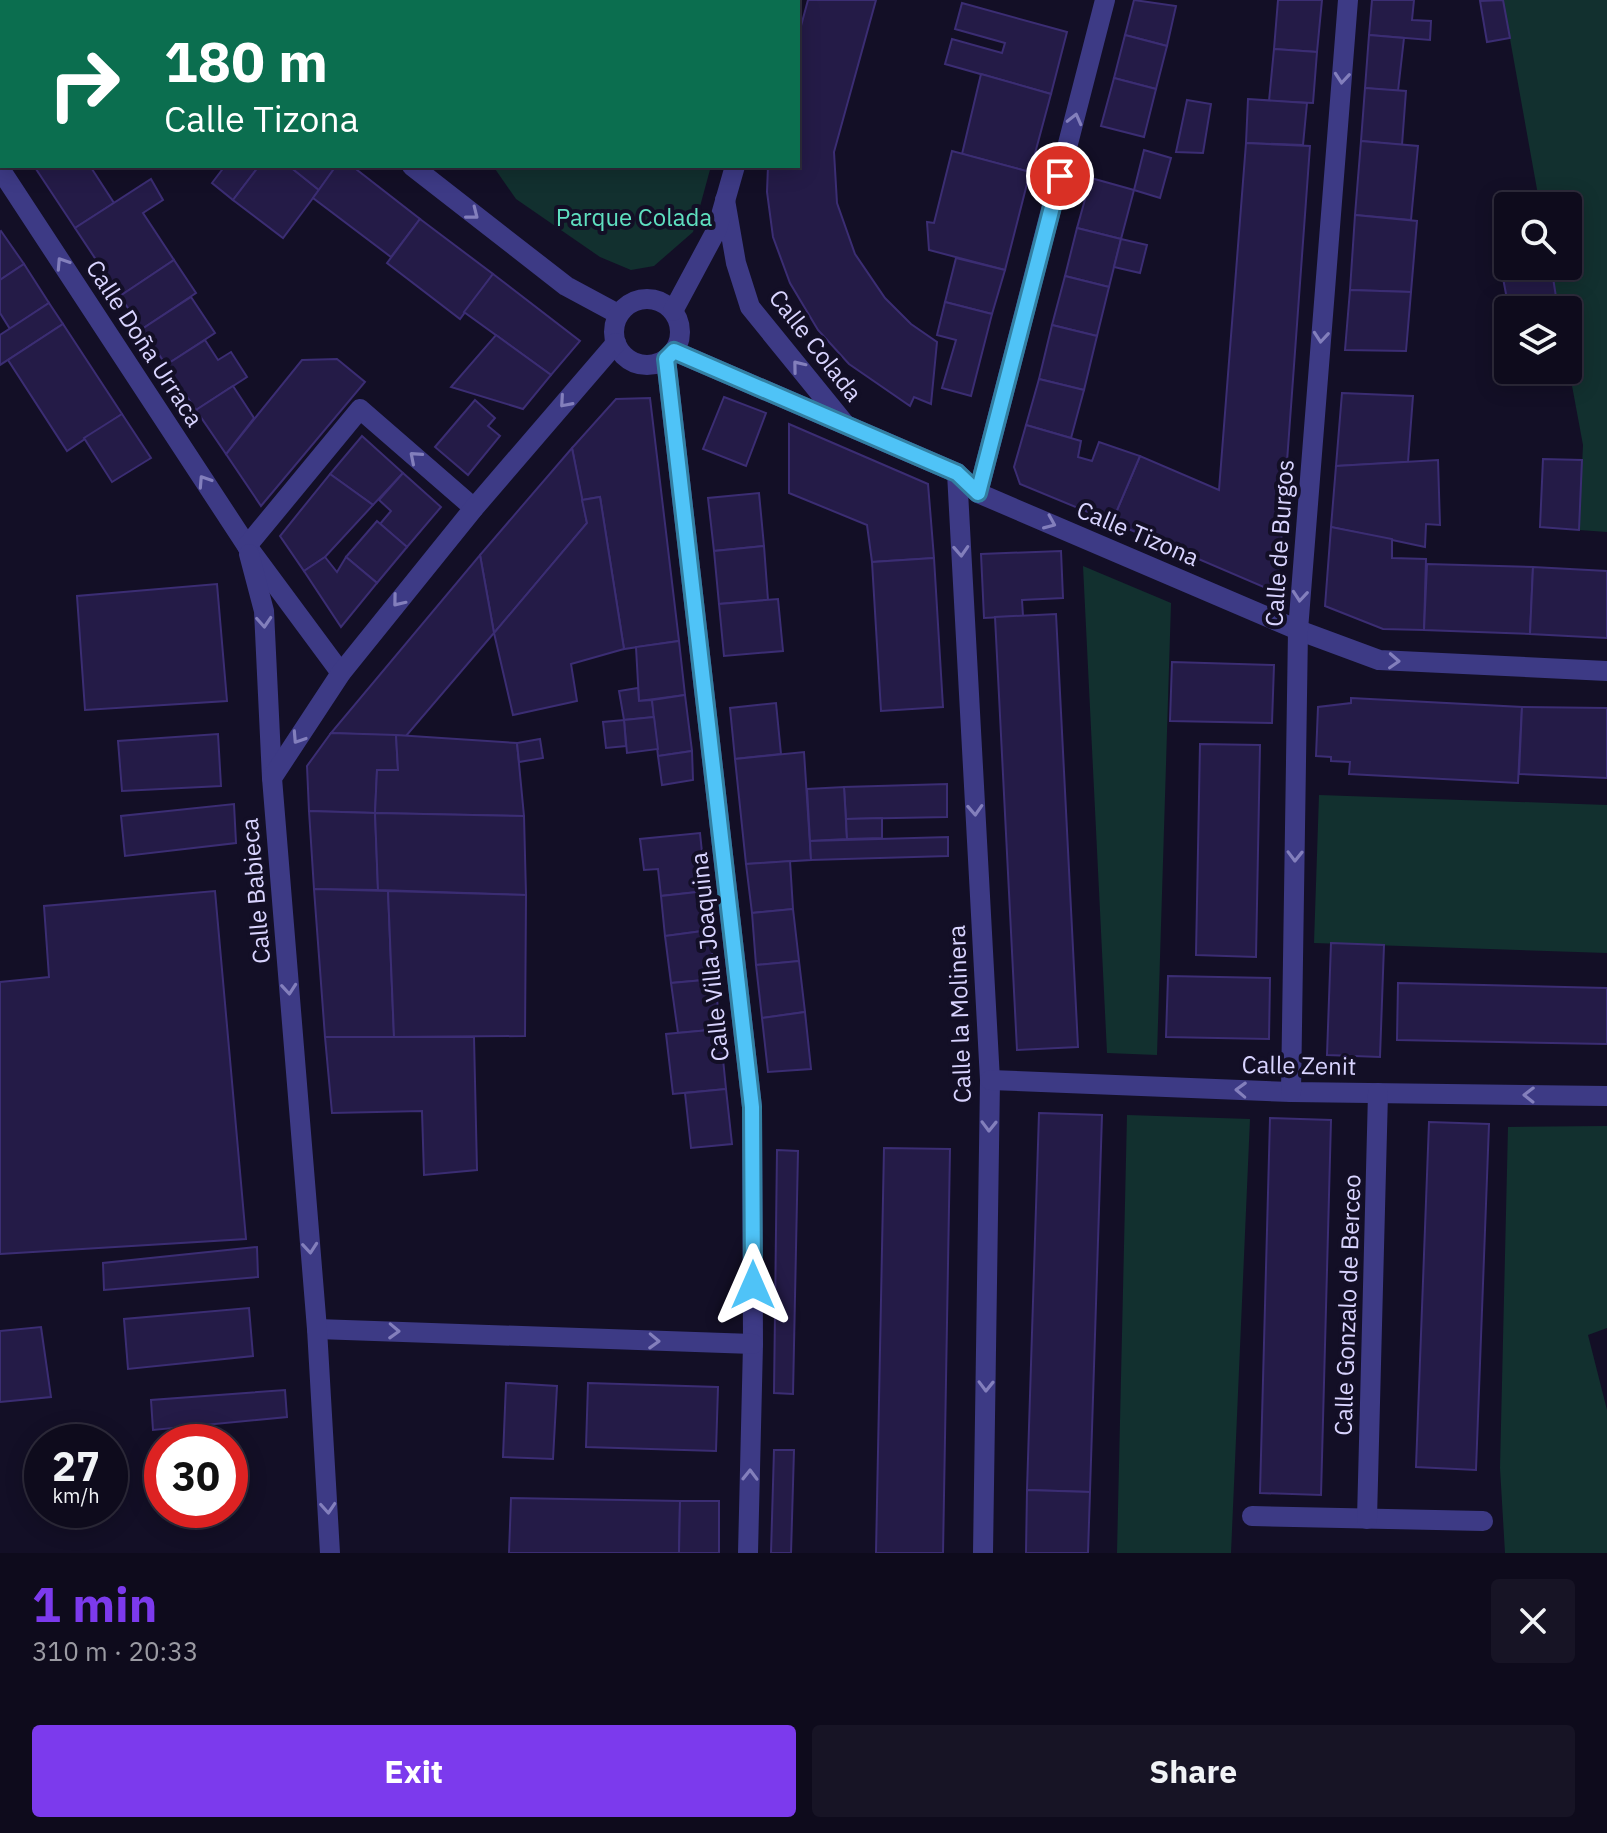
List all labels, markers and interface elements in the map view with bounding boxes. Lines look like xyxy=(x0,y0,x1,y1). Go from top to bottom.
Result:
text: 180 m xyxy=(164,25,328,97)
icon: right xyxy=(32,32,136,136)
one-way arrow xyxy=(1334,72,1351,85)
text: Calle Tizona xyxy=(164,95,359,142)
one-way arrow xyxy=(1065,112,1082,126)
pin xyxy=(1026,142,1094,210)
icon: arrive xyxy=(1038,154,1082,198)
map controls xyxy=(1494,192,1582,384)
button: search xyxy=(1494,192,1582,280)
park label: Parque Colada xyxy=(556,201,712,233)
one-way arrow xyxy=(464,204,479,218)
street label: Calle Doña Urraca xyxy=(79,253,211,433)
one-way arrow xyxy=(56,257,71,272)
street label: Calle Colada xyxy=(762,282,870,408)
button: layers xyxy=(1494,296,1582,384)
one-way arrow xyxy=(1313,331,1330,344)
one-way arrow xyxy=(793,361,808,375)
one-way arrow xyxy=(560,393,575,407)
one-way arrow xyxy=(410,452,425,466)
street label: Calle de Burgos xyxy=(1257,458,1301,628)
one-way arrow xyxy=(199,475,214,489)
street label: Calle Tizona xyxy=(1072,493,1204,573)
one-way arrow xyxy=(1041,514,1056,530)
one-way arrow xyxy=(953,545,970,558)
one-way arrow xyxy=(1292,590,1309,603)
one-way arrow xyxy=(394,592,408,607)
one-way arrow xyxy=(255,616,272,629)
one-way arrow xyxy=(1388,652,1401,669)
one-way arrow xyxy=(293,729,308,744)
one-way arrow xyxy=(967,804,984,817)
street label: Calle Babieca xyxy=(233,817,277,965)
one-way arrow xyxy=(1286,850,1303,863)
street label: Calle Villa Joaquina xyxy=(682,851,736,1063)
street label: Calle la Molinera xyxy=(940,924,978,1104)
one-way arrow xyxy=(280,983,297,996)
street label: Calle Zenit xyxy=(1241,1048,1357,1082)
one-way arrow xyxy=(1234,1081,1247,1098)
one-way arrow xyxy=(1522,1086,1535,1103)
one-way arrow xyxy=(980,1120,998,1133)
street label: Calle Gonzalo de Berceo xyxy=(1326,1174,1368,1436)
one-way arrow xyxy=(301,1242,318,1255)
position arrow xyxy=(711,1243,795,1327)
one-way arrow xyxy=(388,1323,401,1340)
one-way arrow xyxy=(648,1332,661,1349)
one-way arrow xyxy=(977,1380,994,1393)
speed limit sign: 30 xyxy=(144,1424,248,1528)
text: 27 xyxy=(52,1440,100,1492)
one-way arrow xyxy=(741,1468,758,1481)
text: km/h xyxy=(52,1482,100,1509)
one-way arrow xyxy=(319,1502,336,1515)
text: 1 min xyxy=(32,1573,157,1635)
button: close xyxy=(1491,1579,1575,1663)
text: 310 m · 20:33 xyxy=(32,1634,198,1668)
button: Exit xyxy=(32,1725,796,1817)
button: Share xyxy=(812,1725,1575,1817)

